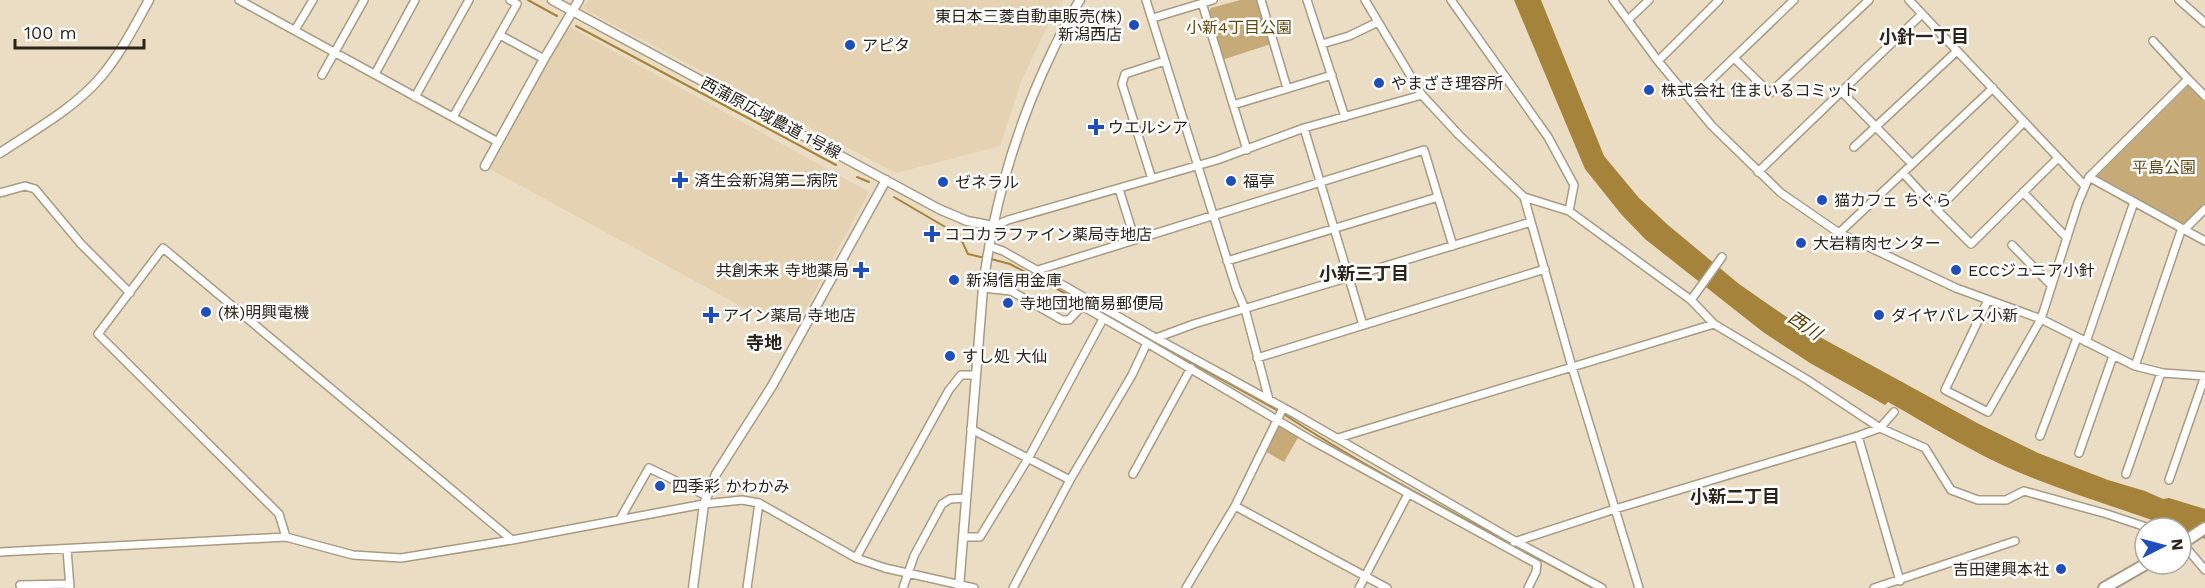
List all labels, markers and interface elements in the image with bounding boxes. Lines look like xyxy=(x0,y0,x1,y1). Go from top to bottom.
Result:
place label: 東日本三菱自動車販売(株) 新潟西店 xyxy=(935,7,1122,44)
scale bar xyxy=(15,12,144,50)
marker: 東日本三菱自動車販売(株) 新潟西店 xyxy=(1127,18,1141,32)
park label: 小新4丁目公園 xyxy=(1186,18,1292,37)
text: 100 m xyxy=(24,22,77,43)
district label: 小針一丁目 xyxy=(1879,26,1969,47)
place label: アピタ xyxy=(862,36,910,55)
marker: アピタ xyxy=(843,38,857,52)
street label: 西蒲原広域農道 1号線 xyxy=(698,73,844,163)
place label: やまざき理容所 xyxy=(1391,74,1503,93)
marker: やまざき理容所 xyxy=(1372,76,1386,90)
place label: 株式会社 住まいるコミット xyxy=(1661,81,1858,100)
marker: 株式会社 住まいるコミット xyxy=(1642,83,1656,97)
place label: ウエルシア xyxy=(1108,118,1188,137)
marker: ウエルシア xyxy=(1089,120,1103,134)
park label: 平島公園 xyxy=(2132,158,2196,177)
marker: 済生会新潟第二病院 xyxy=(671,171,689,189)
place label: 済生会新潟第二病院 xyxy=(694,171,838,190)
place label: 福亭 xyxy=(1243,172,1275,191)
place label: ゼネラル xyxy=(955,173,1019,192)
marker: 福亭 xyxy=(1224,174,1238,188)
marker: ゼネラル xyxy=(936,175,950,189)
place label: 猫カフェ ちぐら xyxy=(1834,191,1951,210)
marker: 猫カフェ ちぐら xyxy=(1815,193,1829,207)
place label: ココカラファイン薬局寺地店 xyxy=(944,225,1152,244)
marker: ココカラファイン薬局寺地店 xyxy=(925,227,939,241)
place label: 大岩精肉センター xyxy=(1813,234,1941,253)
marker: 大岩精肉センター xyxy=(1794,236,1808,250)
place label: 共創未来 寺地薬局 xyxy=(716,261,849,280)
place label: ECCジュニア小針 xyxy=(1968,261,2095,280)
marker: 共創未来 寺地薬局 xyxy=(854,263,868,277)
district label: 小新三丁目 xyxy=(1319,263,1409,284)
marker: ECCジュニア小針 xyxy=(1949,263,1963,277)
place label: 新潟信用金庫 xyxy=(966,271,1062,290)
marker: 新潟信用金庫 xyxy=(947,273,961,287)
place label: 寺地団地簡易郵便局 xyxy=(1020,294,1164,313)
marker: 寺地団地簡易郵便局 xyxy=(1001,296,1015,310)
place label: (株)明興電機 xyxy=(218,303,309,322)
marker: (株)明興電機 xyxy=(199,305,213,319)
place label: アイン薬局 寺地店 xyxy=(723,306,856,325)
water label: 西川 xyxy=(1784,306,1827,345)
place label: ダイヤパレス小新 xyxy=(1891,306,2018,325)
marker: アイン薬局 寺地店 xyxy=(704,308,718,322)
marker: ダイヤパレス小新 xyxy=(1872,308,1886,322)
district label: 寺地 xyxy=(746,332,782,353)
place label: すし処 大仙 xyxy=(962,347,1047,366)
marker: すし処 大仙 xyxy=(943,349,957,363)
place label: 四季彩 かわかみ xyxy=(672,477,789,496)
marker: 四季彩 かわかみ xyxy=(653,479,667,493)
district label: 小新二丁目 xyxy=(1690,486,1780,507)
north arrow xyxy=(2133,516,2193,576)
text: N xyxy=(2167,538,2187,551)
place label: 吉田建興本社 xyxy=(1953,560,2049,579)
marker: 吉田建興本社 xyxy=(2054,562,2068,576)

